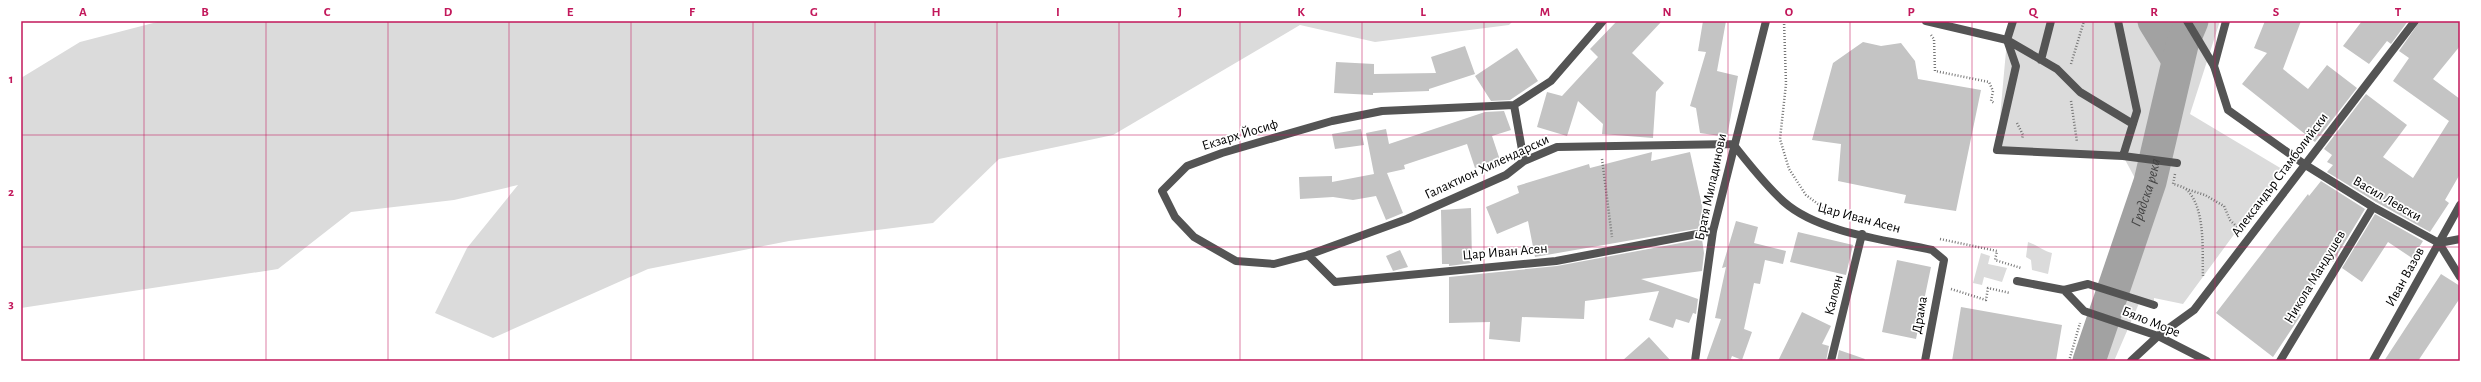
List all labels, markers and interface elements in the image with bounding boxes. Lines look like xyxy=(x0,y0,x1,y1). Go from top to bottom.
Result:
text: A xyxy=(79,6,87,19)
text: B xyxy=(201,6,209,19)
text: C xyxy=(324,6,331,19)
text: D xyxy=(444,6,453,19)
text: E xyxy=(567,6,574,19)
text: F xyxy=(689,6,696,19)
text: G xyxy=(810,6,818,19)
text: H xyxy=(931,6,941,19)
text: I xyxy=(1056,6,1060,19)
text: J xyxy=(1178,6,1182,19)
text: K xyxy=(1297,6,1305,19)
text: L xyxy=(1420,6,1426,19)
text: M xyxy=(1540,6,1550,19)
text: N xyxy=(1662,6,1672,19)
text: O xyxy=(1785,6,1794,19)
text: P xyxy=(1907,6,1915,19)
text: Q xyxy=(2029,6,2039,19)
text: R xyxy=(2150,6,2158,19)
text: S xyxy=(2273,6,2280,19)
text: T xyxy=(2395,6,2402,19)
text: 1 xyxy=(9,73,13,86)
street label: Александър Стамболийски xyxy=(2229,111,2331,239)
street label: Екзарх Йосиф xyxy=(1200,116,1280,153)
street label: Галактион Хилендарски xyxy=(1423,132,1551,202)
street label: Братя Миладинови xyxy=(1693,132,1729,242)
water label: Градска река xyxy=(2128,157,2163,228)
street label: Васил Левски xyxy=(2350,174,2424,224)
text: 2 xyxy=(8,186,14,199)
street label: Цар Иван Асен xyxy=(1816,200,1902,236)
street label: Никола Мандушев xyxy=(2282,228,2348,326)
street label: Цар Иван Асен xyxy=(1462,241,1548,263)
street label: Иван Вазов xyxy=(2383,245,2427,309)
street label: Калоян xyxy=(1822,273,1846,317)
street label: Драма xyxy=(1910,295,1930,335)
text: 3 xyxy=(8,298,14,311)
street label: Бяло Море xyxy=(2120,304,2182,340)

